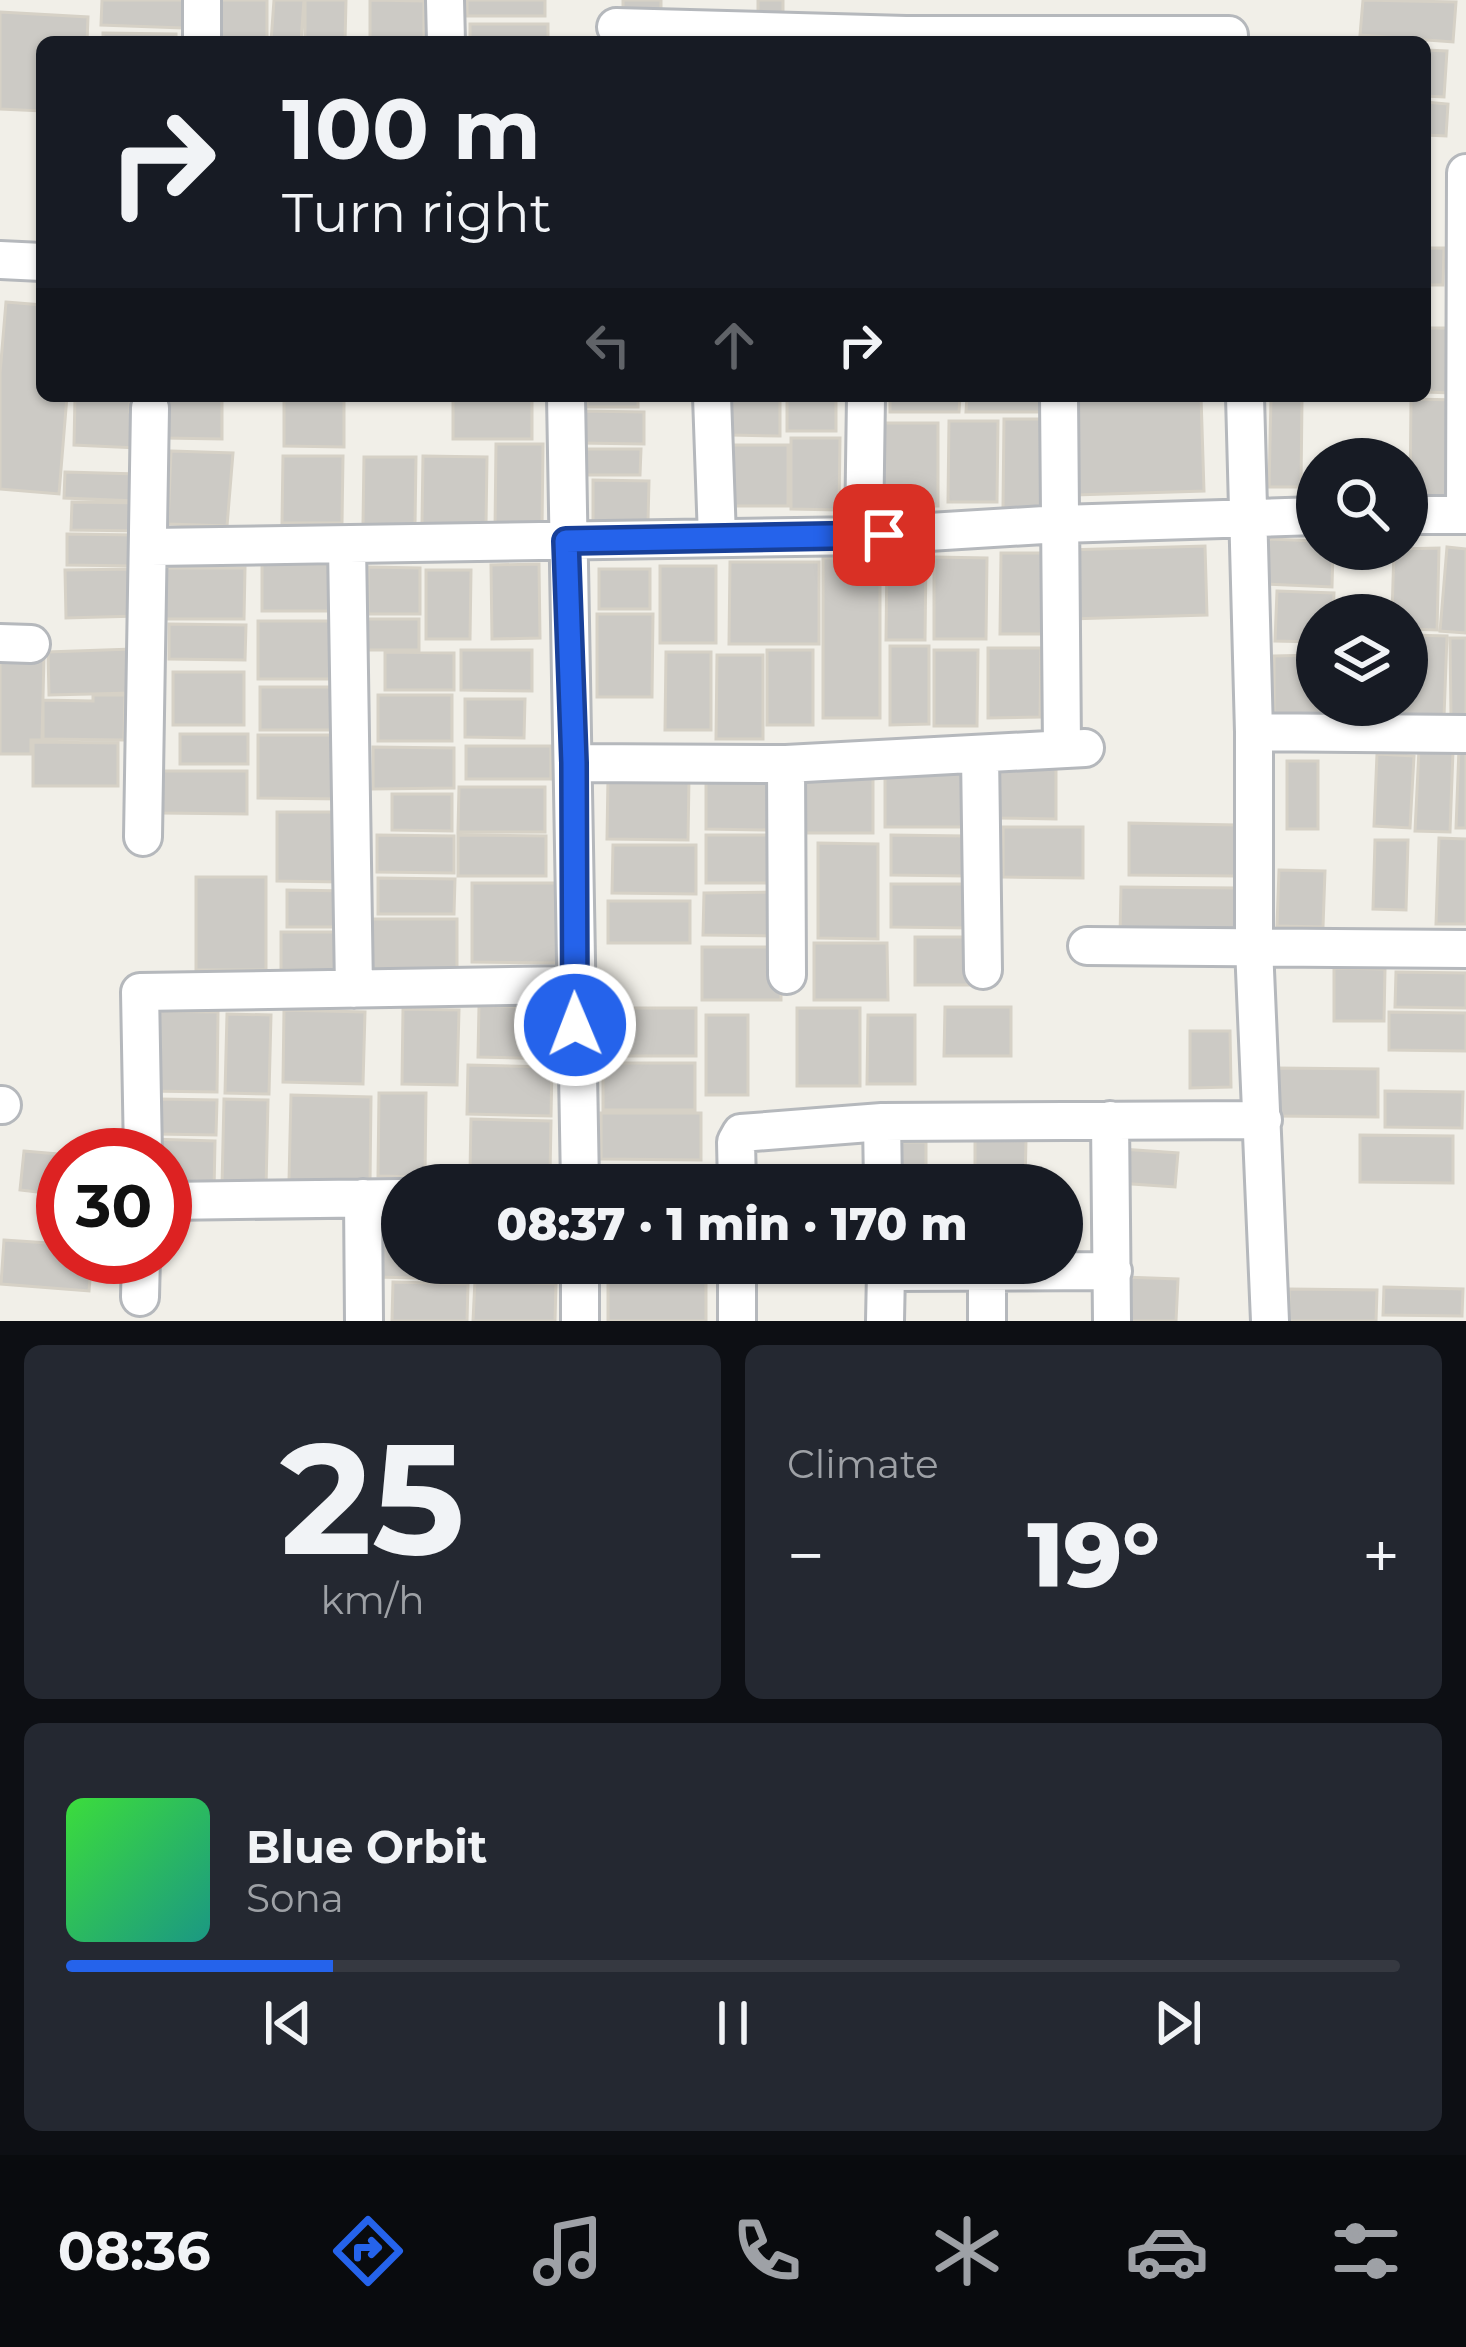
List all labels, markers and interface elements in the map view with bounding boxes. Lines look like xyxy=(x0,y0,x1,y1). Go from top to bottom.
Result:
text: 100 m xyxy=(282,78,541,180)
icon: right xyxy=(84,84,240,240)
text: Turn right xyxy=(282,180,552,246)
icon: left xyxy=(575,312,641,378)
icon: ahead xyxy=(701,312,767,378)
icon: right xyxy=(827,312,893,378)
map controls xyxy=(1296,438,1428,726)
button: search xyxy=(1296,438,1428,570)
pin xyxy=(833,484,935,586)
icon: arrive xyxy=(851,502,917,568)
button: layers xyxy=(1296,594,1428,726)
position arrow xyxy=(512,962,638,1088)
speed limit sign: 30 xyxy=(36,1128,192,1284)
text: 08:37 · 1 min · 170 m xyxy=(497,1196,967,1251)
text: 25 xyxy=(280,1403,465,1593)
text: Climate xyxy=(787,1440,939,1488)
text: 19° xyxy=(1027,1500,1160,1610)
text: − xyxy=(787,1515,825,1596)
text: + xyxy=(1362,1515,1400,1596)
text: km/h xyxy=(320,1576,425,1624)
text: Blue Orbit xyxy=(246,1819,487,1874)
text: Sona xyxy=(246,1874,344,1922)
icon: previous xyxy=(255,1990,321,2056)
icon: pause xyxy=(700,1990,766,2056)
icon: next xyxy=(1145,1990,1211,2056)
icon: directions xyxy=(326,2209,410,2293)
icon: music xyxy=(526,2209,610,2293)
icon: phone xyxy=(725,2209,809,2293)
icon: climate xyxy=(925,2209,1009,2293)
icon: car xyxy=(1125,2209,1209,2293)
icon: filters xyxy=(1324,2209,1408,2293)
text: 08:36 xyxy=(58,2218,211,2284)

